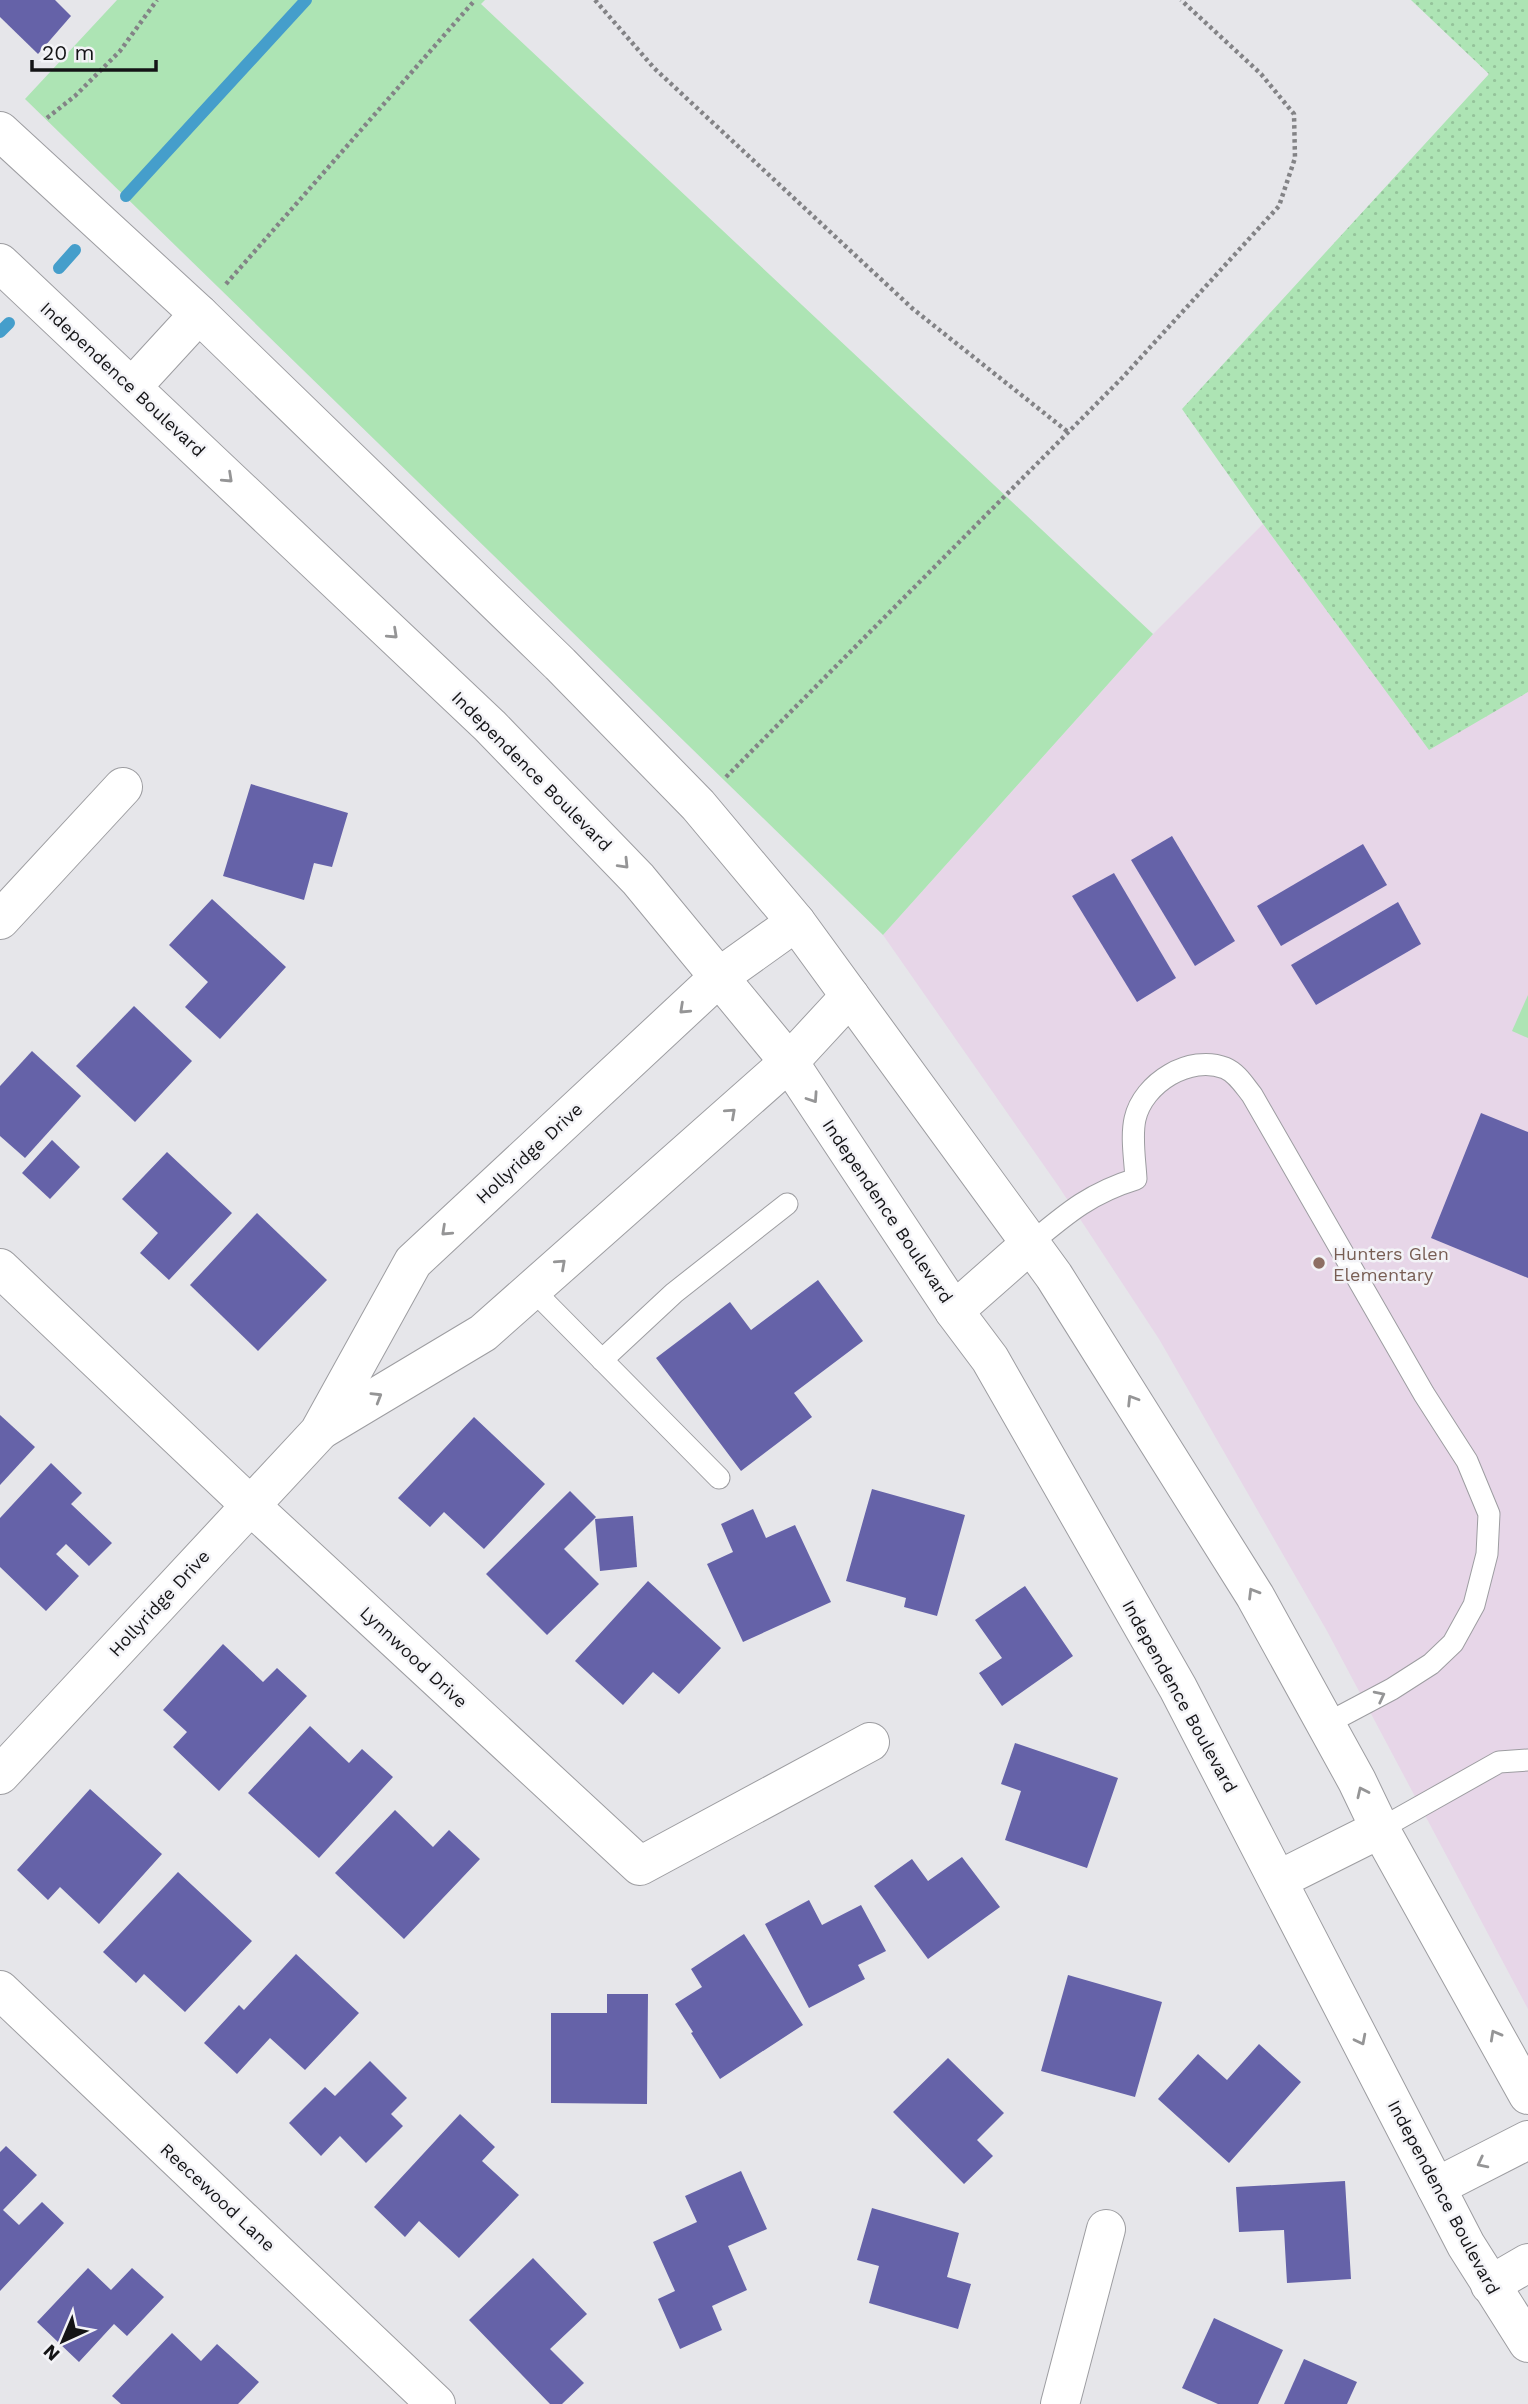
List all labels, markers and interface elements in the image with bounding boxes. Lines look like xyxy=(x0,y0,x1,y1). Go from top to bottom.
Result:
scale bar xyxy=(32,28,156,72)
text: 20 m xyxy=(42,40,94,65)
street label: Independence Boulevard xyxy=(36,297,210,461)
one-way arrow xyxy=(220,469,233,482)
one-way arrow xyxy=(385,626,398,639)
street label: Independence Boulevard xyxy=(448,687,616,855)
one-way arrow xyxy=(615,856,628,869)
one-way arrow xyxy=(679,1001,692,1013)
one-way arrow xyxy=(804,1090,817,1103)
street label: Hollyridge Drive xyxy=(471,1098,587,1208)
one-way arrow xyxy=(723,1109,736,1121)
street label: Independence Boulevard xyxy=(819,1115,957,1307)
one-way arrow xyxy=(441,1223,454,1235)
place label: Hunters Glen Elementary xyxy=(1333,1243,1449,1285)
marker: Hunters Glen Elementary xyxy=(1311,1255,1327,1271)
one-way arrow xyxy=(553,1260,566,1272)
one-way arrow xyxy=(370,1392,383,1405)
one-way arrow xyxy=(1128,1395,1141,1408)
street label: Hollyridge Drive xyxy=(104,1545,214,1661)
one-way arrow xyxy=(1248,1588,1261,1601)
street label: Independence Boulevard xyxy=(1118,1596,1242,1796)
street label: Lynnwood Drive xyxy=(356,1602,472,1712)
one-way arrow xyxy=(1372,1690,1385,1704)
one-way arrow xyxy=(1357,1787,1371,1800)
one-way arrow xyxy=(1490,2030,1503,2042)
one-way arrow xyxy=(1352,2033,1366,2045)
street label: Independence Boulevard xyxy=(1384,2096,1504,2298)
street label: Reecewood Lane xyxy=(156,2139,280,2255)
one-way arrow xyxy=(1477,2155,1489,2169)
north arrow xyxy=(28,2306,98,2376)
text: N xyxy=(38,2340,65,2366)

